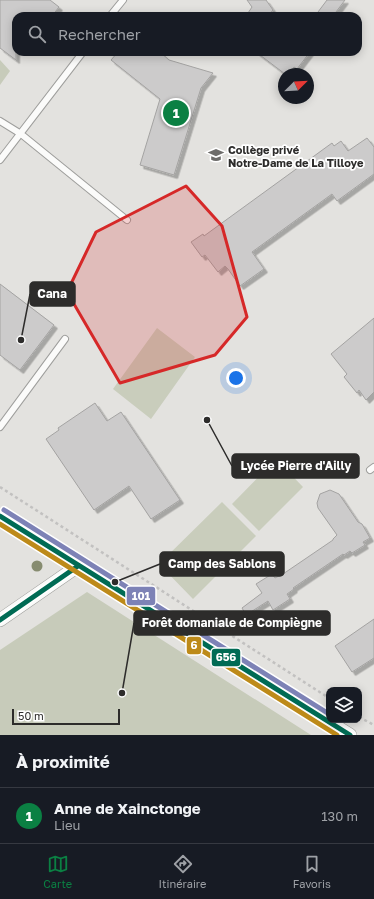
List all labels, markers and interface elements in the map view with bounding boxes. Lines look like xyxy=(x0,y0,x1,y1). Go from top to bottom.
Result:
search box xyxy=(12,12,362,56)
icon: search xyxy=(26,23,48,45)
text: Rechercher xyxy=(58,25,141,43)
north arrow xyxy=(278,68,314,104)
pin: 1 xyxy=(163,98,189,128)
place label: Collège privé Notre-Dame de La Tilloye xyxy=(228,143,364,169)
school or university icon: Collège privé Notre-Dame de La Tilloye xyxy=(207,146,225,164)
callout: Cana xyxy=(30,282,75,306)
text: Cana xyxy=(37,286,67,301)
your location xyxy=(226,368,246,388)
callout: Lycée Pierre d'Ailly xyxy=(232,454,359,478)
text: Lycée Pierre d'Ailly xyxy=(241,458,352,473)
callout: Camp des Sablons xyxy=(160,552,284,576)
text: Camp des Sablons xyxy=(168,556,276,571)
line badge: 101 xyxy=(126,586,156,606)
text: 101 xyxy=(132,589,151,602)
callout: Forêt domaniale de Compiègne xyxy=(134,611,330,635)
text: Forêt domaniale de Compiègne xyxy=(142,615,322,630)
line badge: 6 xyxy=(186,636,202,655)
text: 6 xyxy=(191,638,198,651)
line badge: 656 xyxy=(211,648,241,667)
text: 656 xyxy=(216,650,236,663)
map controls xyxy=(326,687,362,723)
button: layers xyxy=(326,687,362,723)
scale bar xyxy=(12,707,120,726)
text: 50 m xyxy=(18,709,44,722)
text: À proximité xyxy=(16,751,110,772)
text: Anne de Xainctonge xyxy=(54,799,201,817)
text: 1 xyxy=(26,808,32,824)
text: 130 m xyxy=(321,808,358,824)
text: Lieu xyxy=(54,817,80,833)
tab: Carte xyxy=(43,853,72,890)
tab: Itinéraire xyxy=(159,853,206,890)
tab: Favoris xyxy=(293,853,331,890)

